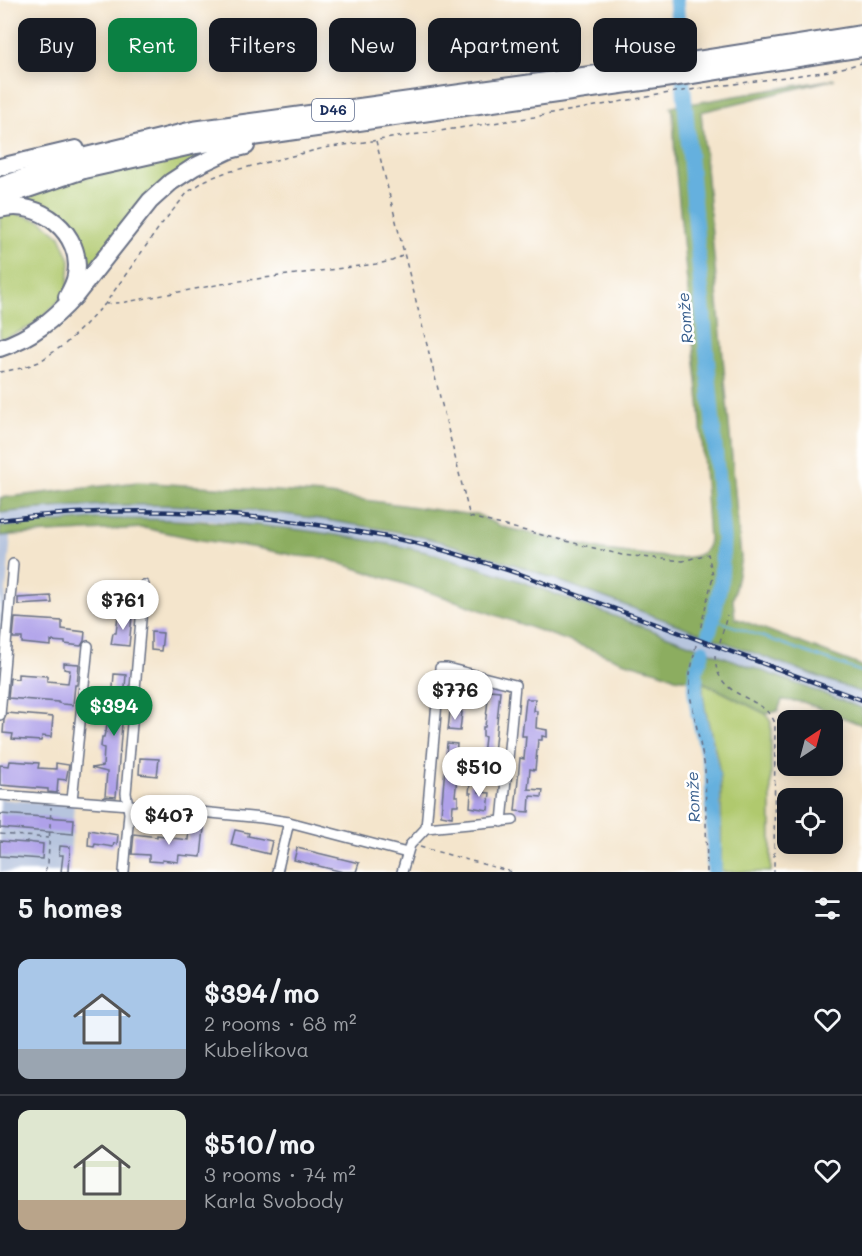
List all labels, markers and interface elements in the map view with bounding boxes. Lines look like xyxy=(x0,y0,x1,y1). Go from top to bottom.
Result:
chip: Buy xyxy=(18,18,96,72)
chip: Rent xyxy=(108,18,197,72)
chip: Filters xyxy=(209,18,317,72)
chip: New xyxy=(329,18,416,72)
chip: Apartment xyxy=(428,18,581,72)
chip: House xyxy=(593,18,697,72)
road number: D46 xyxy=(312,99,354,121)
water label: Romže xyxy=(672,291,697,345)
pin: $761 xyxy=(87,580,159,631)
text: $761 xyxy=(101,586,145,612)
pin: $776 xyxy=(419,670,491,721)
text: $776 xyxy=(432,676,478,702)
pin: $394 xyxy=(78,686,150,737)
text: $394 xyxy=(89,692,139,718)
north arrow xyxy=(777,710,843,776)
map controls xyxy=(777,710,843,854)
pin: $510 xyxy=(443,747,515,798)
text: $510 xyxy=(456,753,502,779)
water label: Romže xyxy=(681,771,704,823)
button: locate xyxy=(777,788,843,854)
pin: $407 xyxy=(133,795,205,846)
text: $407 xyxy=(144,801,194,827)
text: 5 homes xyxy=(18,891,123,925)
icon: filters xyxy=(811,892,844,925)
text: $394/mo xyxy=(204,976,319,1010)
icon: home xyxy=(66,983,138,1055)
icon: heart xyxy=(811,1003,844,1036)
text: 2 rooms · 68 m² xyxy=(204,1010,357,1036)
text: Kubelíkova xyxy=(204,1036,309,1062)
text: $510/mo xyxy=(204,1127,315,1161)
icon: home xyxy=(66,1134,138,1206)
icon: heart xyxy=(811,1154,844,1187)
text: 3 rooms · 74 m² xyxy=(204,1161,356,1187)
text: Karla Svobody xyxy=(204,1187,344,1213)

